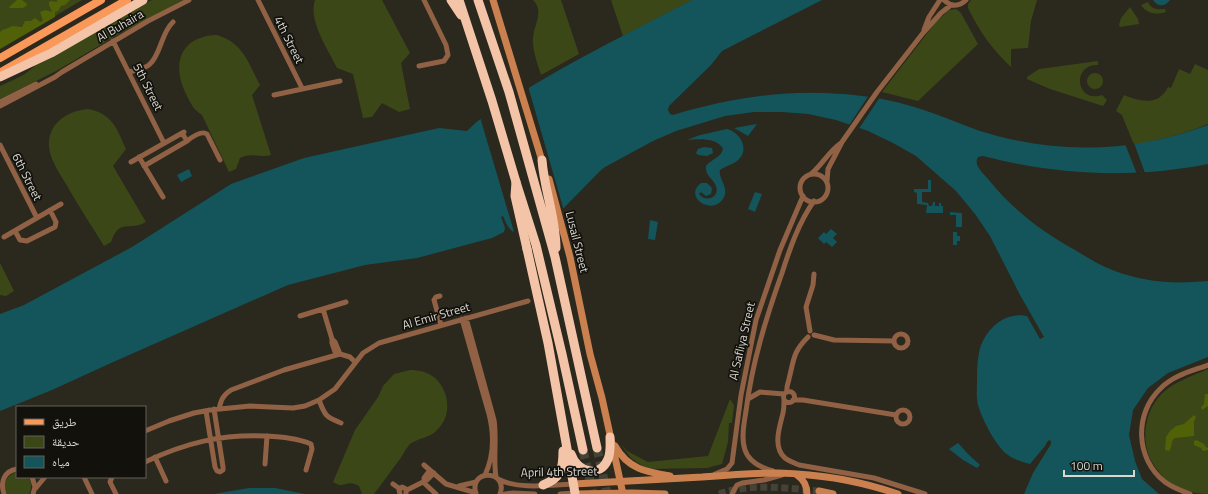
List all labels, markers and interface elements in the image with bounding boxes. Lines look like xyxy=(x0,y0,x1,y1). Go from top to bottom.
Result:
street label: Al Buhaira xyxy=(93,4,147,47)
street label: 4th Street xyxy=(269,13,310,67)
street label: 5th Street xyxy=(128,60,169,114)
street label: 6th Street xyxy=(7,150,48,204)
street label: Lusail Street xyxy=(561,209,594,275)
street label: Al Emir Street xyxy=(400,297,473,334)
street label: Al Safliya Street xyxy=(723,299,760,382)
legend xyxy=(16,406,146,478)
text: طريق xyxy=(52,412,77,431)
text: حديقة xyxy=(52,432,80,451)
text: مياه xyxy=(52,452,70,471)
scale bar xyxy=(1064,452,1134,478)
text: 100 m xyxy=(1070,456,1103,475)
street label: April 4th Street xyxy=(521,461,598,482)

